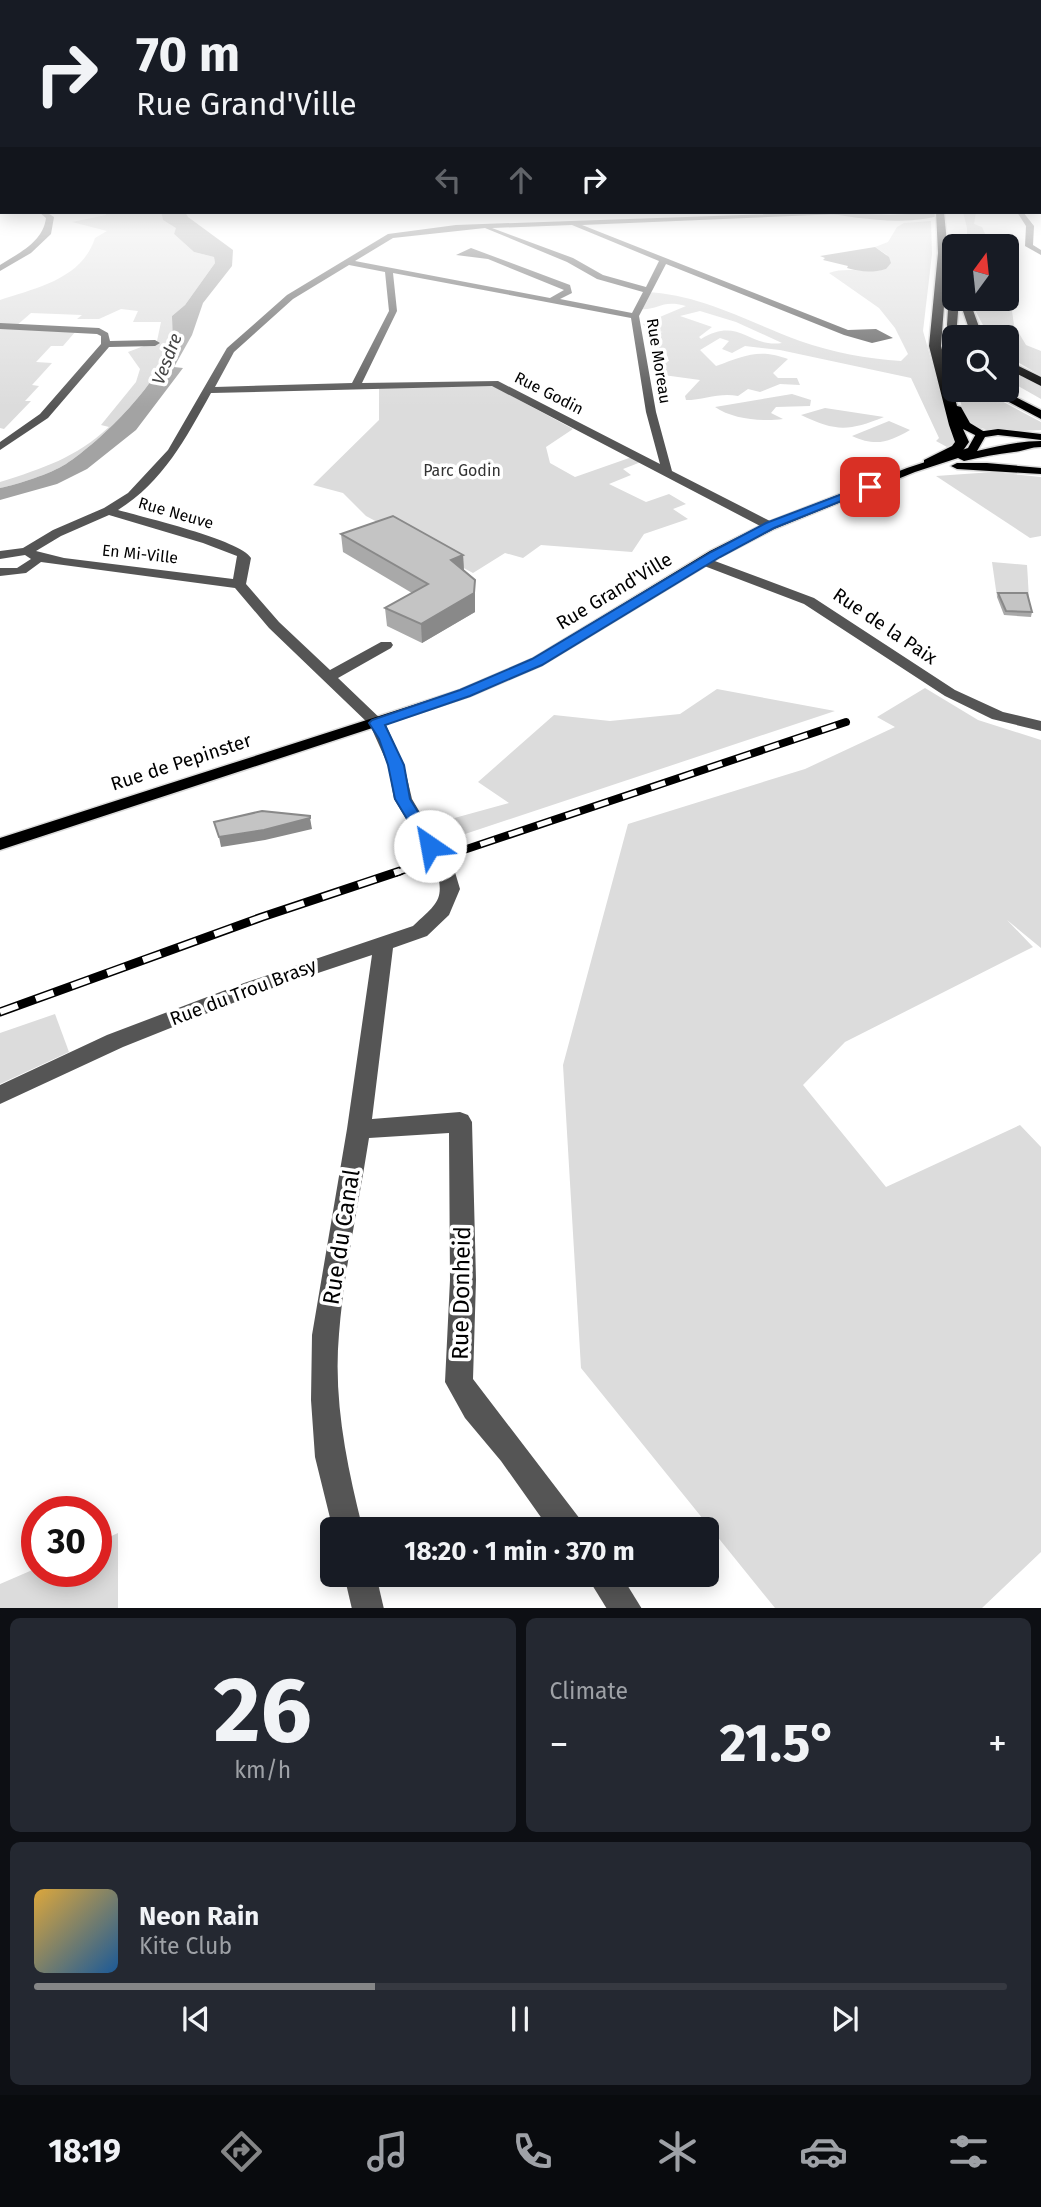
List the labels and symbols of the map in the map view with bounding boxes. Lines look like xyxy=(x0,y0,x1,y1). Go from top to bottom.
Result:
north arrow xyxy=(942,234,1018,312)
street label: Rue Moreau xyxy=(643,317,675,405)
water label: Vesdre xyxy=(147,330,187,388)
street label: Rue Godin xyxy=(511,368,587,418)
pin xyxy=(840,457,900,517)
park label: Parc Godin xyxy=(423,461,501,480)
street label: Rue Neuve xyxy=(136,493,216,533)
street label: En Mi-Ville xyxy=(101,541,179,567)
street label: Rue Grand'Ville xyxy=(552,547,676,635)
street label: Rue de la Paix xyxy=(829,583,942,670)
street label: Rue de Pepinster xyxy=(108,728,255,796)
position arrow xyxy=(393,809,467,883)
street label: Rue du Trou Brasy xyxy=(167,953,320,1030)
street label: Rue du Canal xyxy=(316,1167,366,1307)
street label: Rue Donheid xyxy=(446,1226,476,1360)
speed limit sign: 30 xyxy=(21,1496,112,1587)

